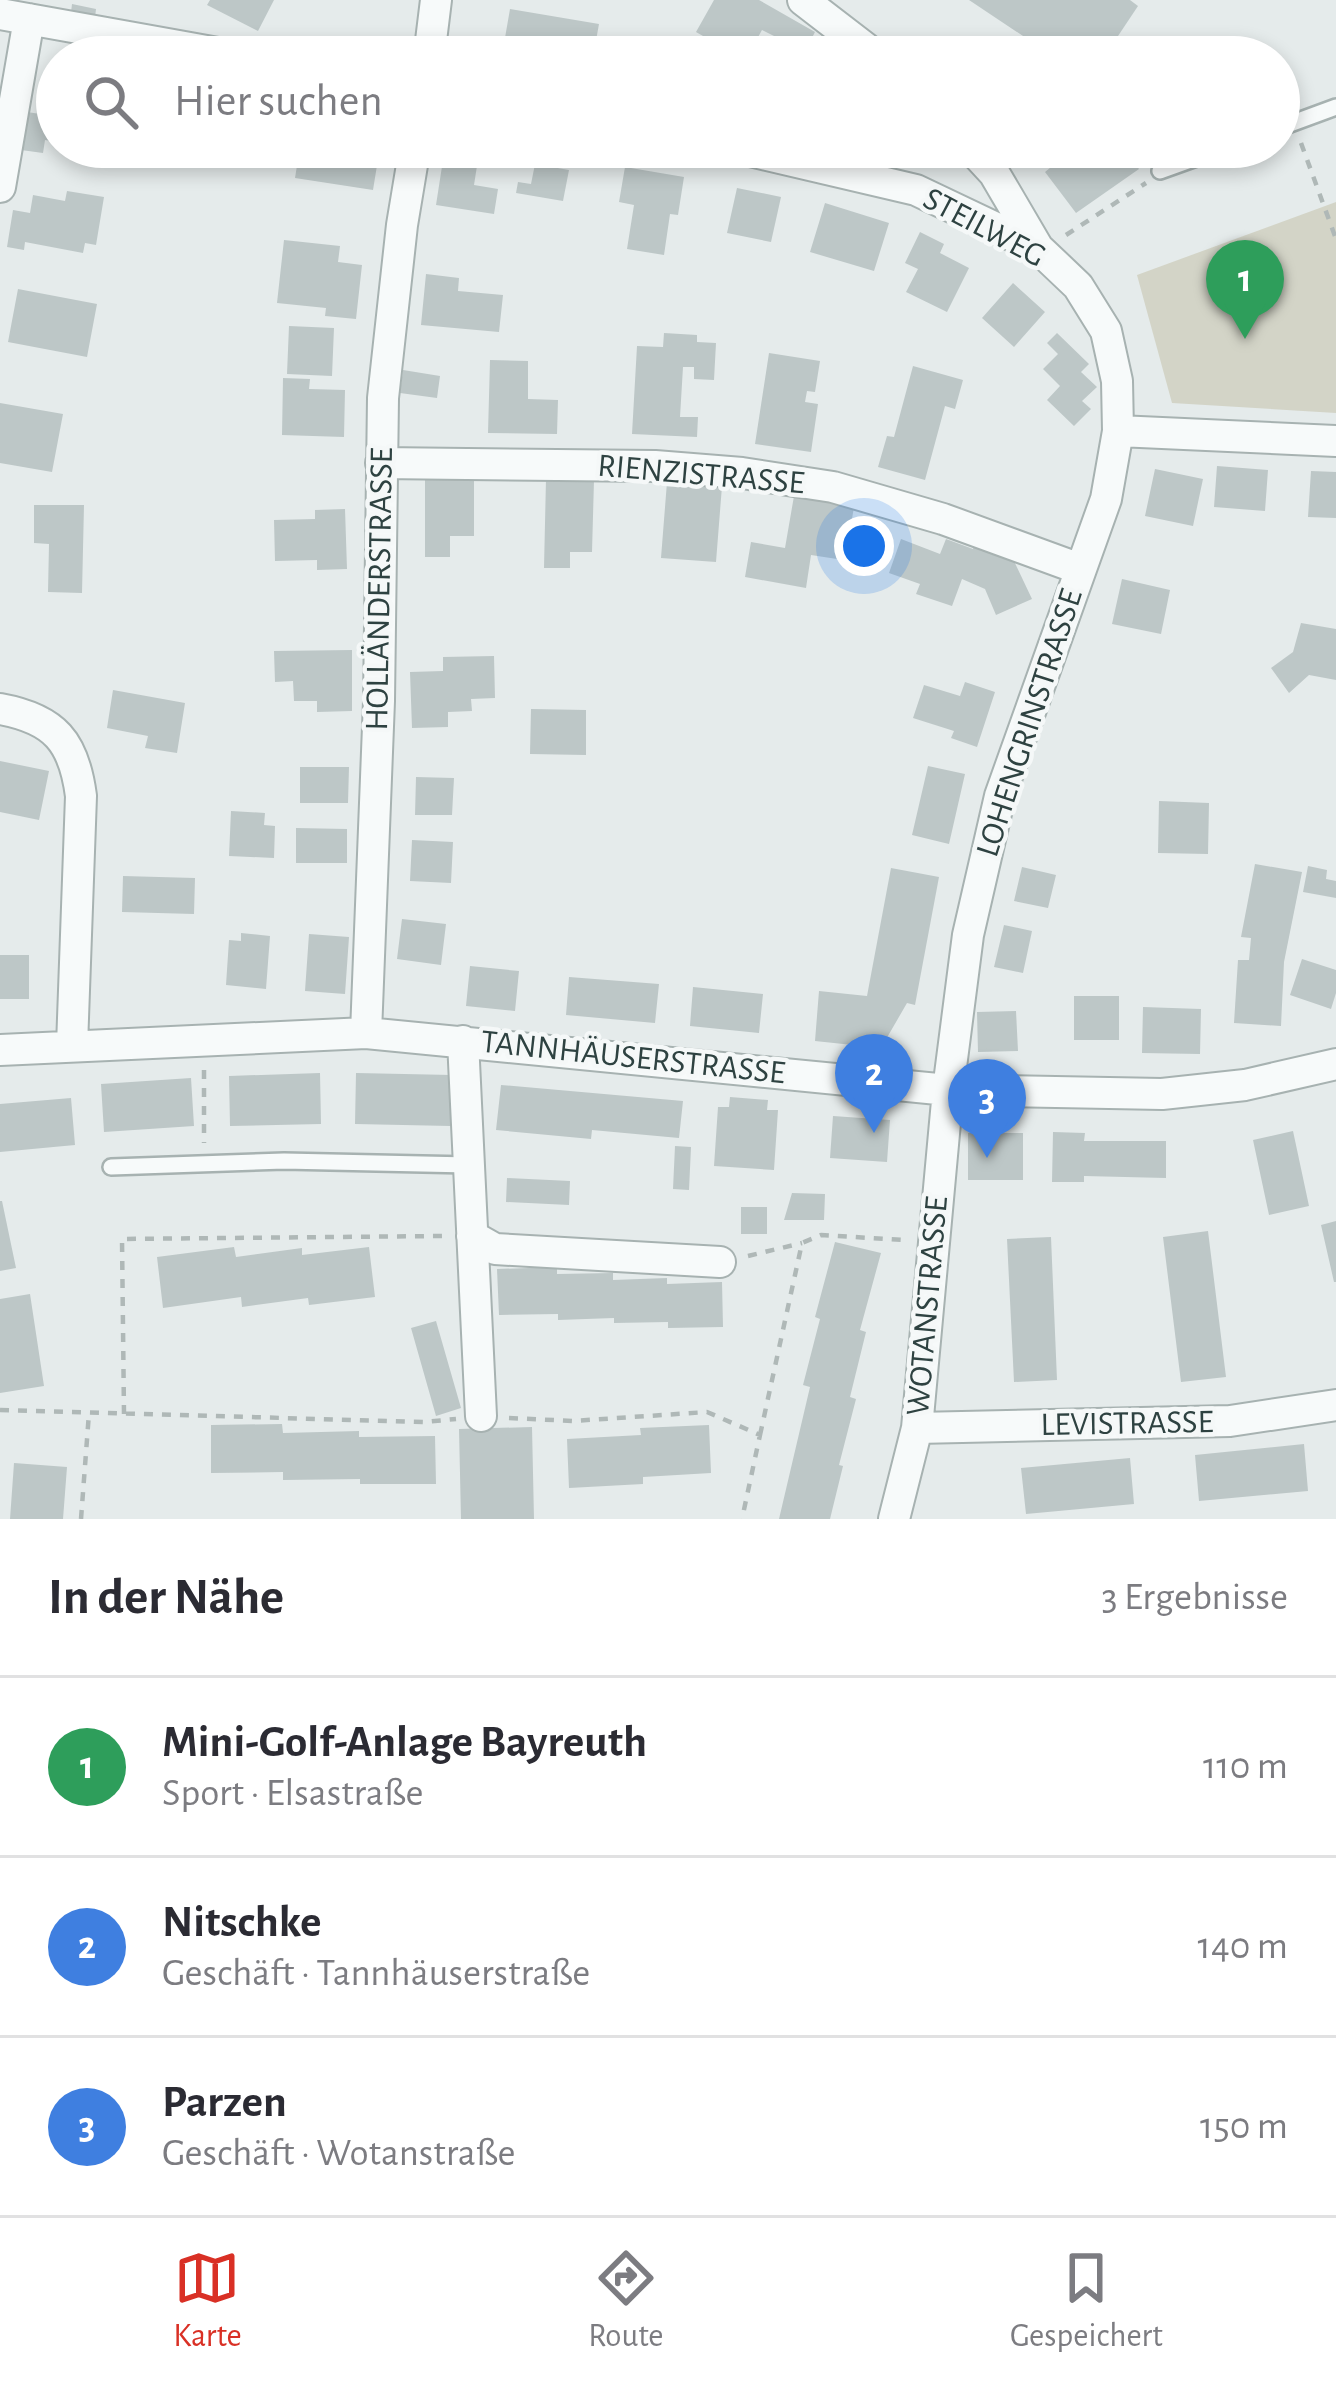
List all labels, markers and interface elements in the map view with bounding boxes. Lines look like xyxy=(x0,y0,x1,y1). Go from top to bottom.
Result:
search box xyxy=(36,36,1300,168)
icon: search xyxy=(78,69,144,135)
text: Hier suchen xyxy=(174,79,383,124)
street label: STEILWEG xyxy=(918,182,1050,274)
pin: 1 xyxy=(1206,240,1284,339)
street label: HOLLÄNDERSTRASSE xyxy=(358,447,399,731)
street label: RIENZISTRASSE xyxy=(596,450,806,500)
your location xyxy=(834,516,894,576)
street label: LOHENGRINSTRASSE xyxy=(971,585,1089,861)
street label: TANNHÄUSERSTRASSE xyxy=(479,1023,787,1090)
pin: 2 xyxy=(835,1034,913,1133)
pin: 3 xyxy=(948,1059,1026,1158)
street label: WOTANSTRASSE xyxy=(902,1195,954,1417)
street label: LEVISTRASSE xyxy=(1040,1406,1214,1442)
text: In der Nähe xyxy=(48,1572,284,1623)
text: 3 Ergebnisse xyxy=(1101,1578,1288,1617)
text: Mini-Golf-Anlage Bayreuth xyxy=(162,1720,647,1765)
text: 1 xyxy=(80,1747,94,1786)
text: 110 m xyxy=(1203,1747,1288,1786)
text: Sport · Elsastraße xyxy=(162,1774,423,1813)
text: Nitschke xyxy=(162,1900,321,1945)
text: 2 xyxy=(78,1927,96,1966)
text: 140 m xyxy=(1198,1927,1288,1966)
text: Geschäft · Tannhäuserstraße xyxy=(162,1954,590,1993)
text: Parzen xyxy=(162,2080,287,2125)
text: 3 xyxy=(79,2107,95,2146)
text: 150 m xyxy=(1200,2107,1288,2146)
text: Geschäft · Wotanstraße xyxy=(162,2134,515,2173)
tab: Karte xyxy=(173,2245,242,2357)
tab: Route xyxy=(588,2245,664,2357)
tab: Gespeichert xyxy=(1010,2245,1163,2357)

